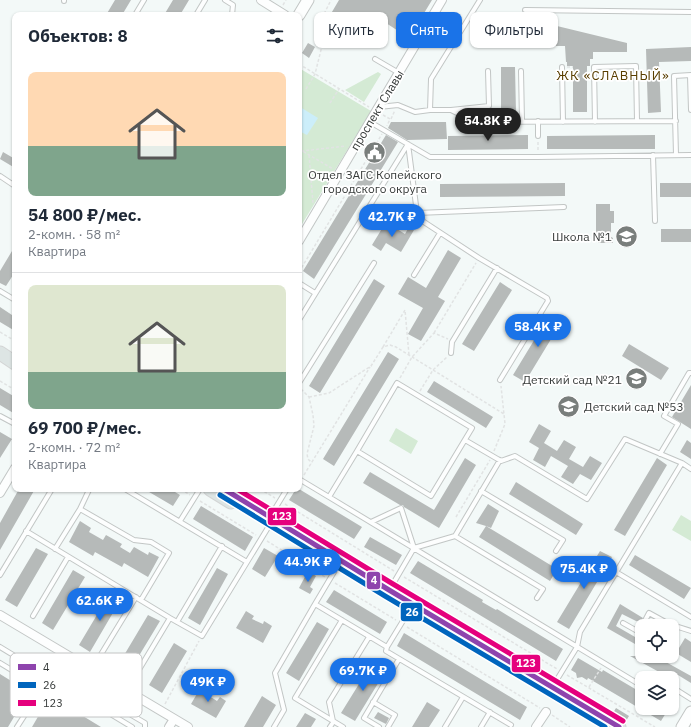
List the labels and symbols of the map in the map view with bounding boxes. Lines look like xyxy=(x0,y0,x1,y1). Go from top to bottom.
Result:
street label: проспект Славы xyxy=(347,67,407,153)
district label: ЖК «СЛАВНЫЙ» xyxy=(556,67,670,84)
pin: 54.8K ₽ xyxy=(451,108,525,142)
public building icon: Отдел ЗАГС Копейского городского округа xyxy=(362,140,388,166)
place label: Отдел ЗАГС Копейского городского округа xyxy=(308,167,442,196)
pin: 42.7K ₽ xyxy=(355,204,429,238)
school or university icon: Школа №1 xyxy=(614,223,640,249)
place label: Школа №1 xyxy=(552,229,612,244)
pin: 58.4K ₽ xyxy=(501,314,575,348)
school or university icon: Детский сад №21 xyxy=(624,366,650,392)
place label: Детский сад №21 xyxy=(522,372,622,387)
school or university icon: Детский сад №53 xyxy=(556,393,582,419)
place label: Детский сад №53 xyxy=(584,399,684,414)
line badge: 123 xyxy=(267,507,297,526)
text: 123 xyxy=(272,509,292,523)
pin: 44.9K ₽ xyxy=(271,549,345,583)
pin: 75.4K ₽ xyxy=(547,556,621,590)
line badge: 4 xyxy=(366,571,381,590)
text: 4 xyxy=(371,573,378,587)
pin: 62.6K ₽ xyxy=(63,588,137,622)
line badge: 26 xyxy=(400,602,423,622)
text: 26 xyxy=(405,605,419,619)
legend xyxy=(10,653,142,717)
line badge: 123 xyxy=(511,654,541,673)
text: 123 xyxy=(516,656,536,670)
pin: 69.7K ₽ xyxy=(326,658,400,692)
text: 4 xyxy=(43,660,50,674)
pin: 49K ₽ xyxy=(180,669,236,703)
text: 26 xyxy=(43,678,56,692)
text: 123 xyxy=(43,696,63,710)

